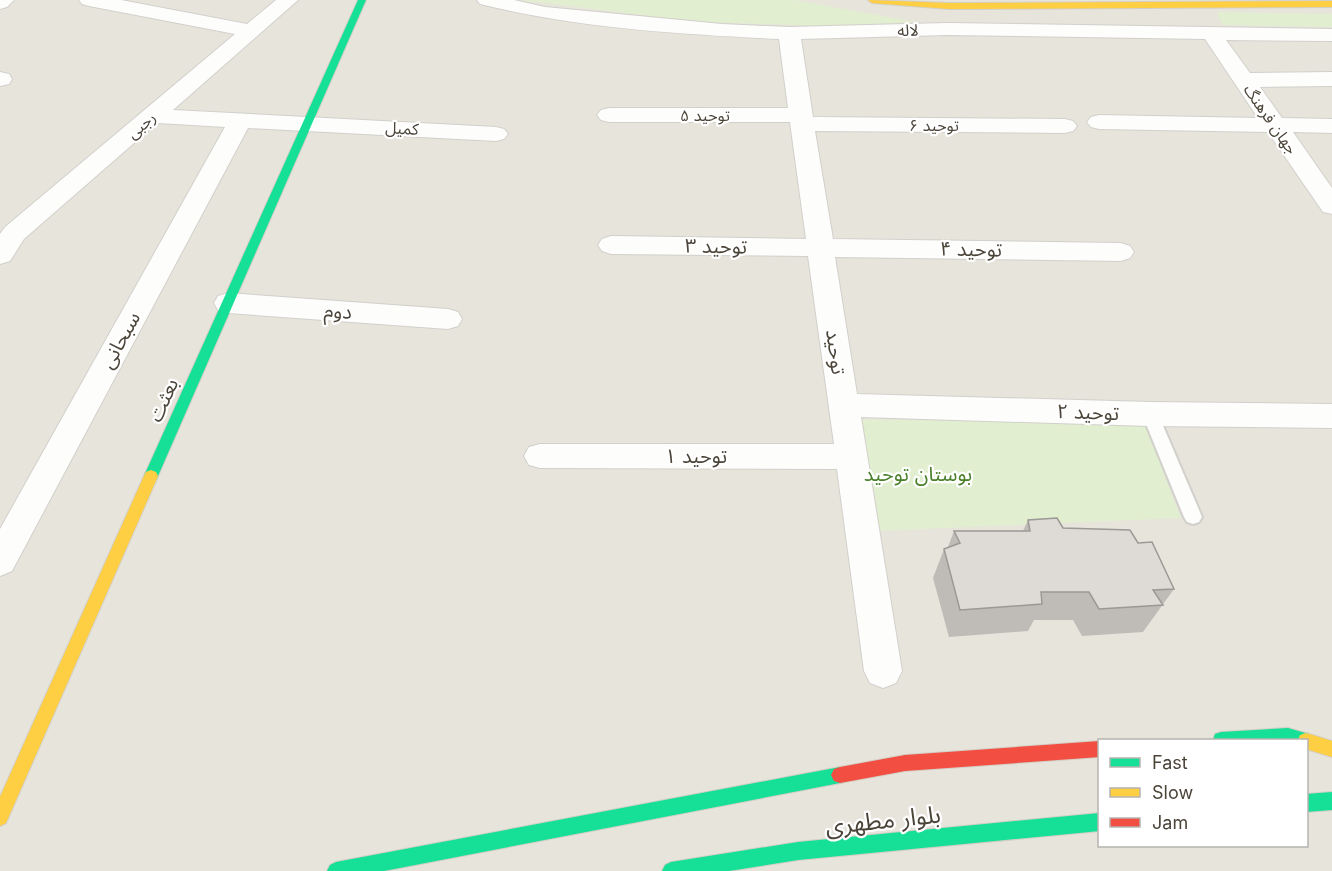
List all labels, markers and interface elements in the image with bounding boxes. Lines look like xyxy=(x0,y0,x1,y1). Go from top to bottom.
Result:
street label: لاله xyxy=(897,20,919,40)
street label: جهان فرهنگ xyxy=(1240,80,1302,158)
street label: توحید ۵ xyxy=(680,105,730,125)
street label: رجبی xyxy=(122,107,160,143)
street label: توحید ۶ xyxy=(909,115,959,135)
street label: کمیل xyxy=(385,117,420,139)
street label: توحید ۳ xyxy=(685,233,748,259)
street label: توحید ۴ xyxy=(940,236,1003,262)
street label: دوم xyxy=(323,298,353,327)
street label: سبحانی xyxy=(95,307,145,373)
street label: توحید xyxy=(821,328,851,376)
street label: بعثت xyxy=(143,375,183,425)
street label: توحید ۲ xyxy=(1056,399,1120,425)
street label: توحید ۱ xyxy=(665,444,727,468)
park label: بوستان توحید xyxy=(864,462,972,486)
legend xyxy=(1098,739,1308,847)
text: Fast xyxy=(1152,752,1188,773)
text: Slow xyxy=(1152,782,1193,803)
street label: بلوار مطهری xyxy=(824,800,942,840)
text: Jam xyxy=(1152,812,1188,833)

